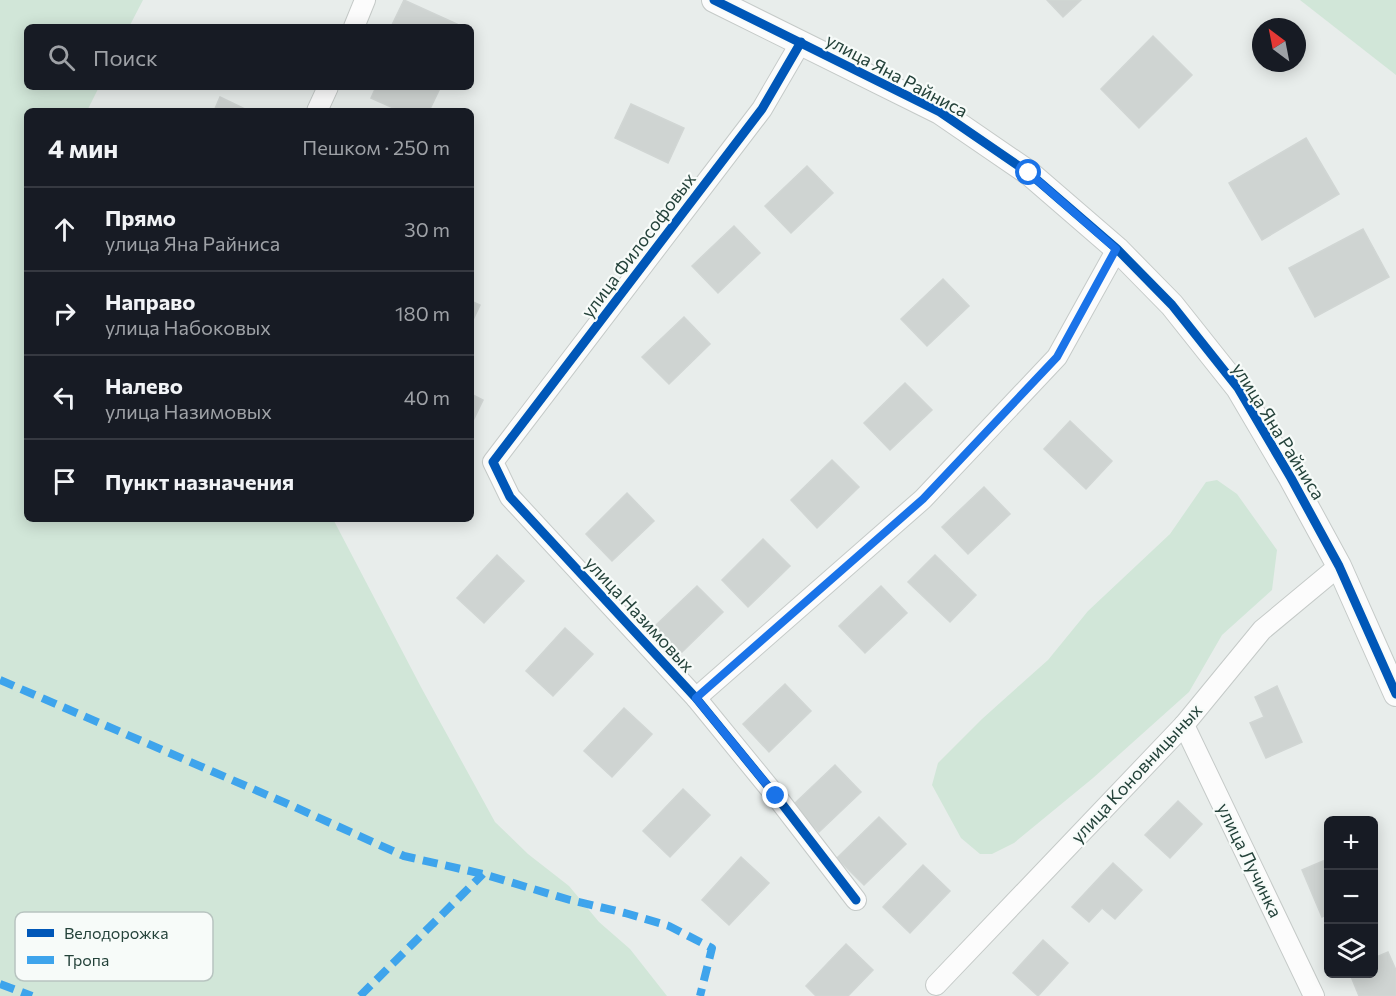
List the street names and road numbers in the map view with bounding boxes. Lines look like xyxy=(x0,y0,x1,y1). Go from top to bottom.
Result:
street label: улица Яна Райниса xyxy=(822,28,972,122)
street label: улица Философовых xyxy=(576,168,700,322)
street label: улица Яна Райниса xyxy=(1228,358,1330,504)
street label: улица Назимовых xyxy=(581,552,700,677)
street label: улица Коновницыных xyxy=(1066,698,1207,847)
street label: улица Лучинка xyxy=(1213,799,1287,921)

